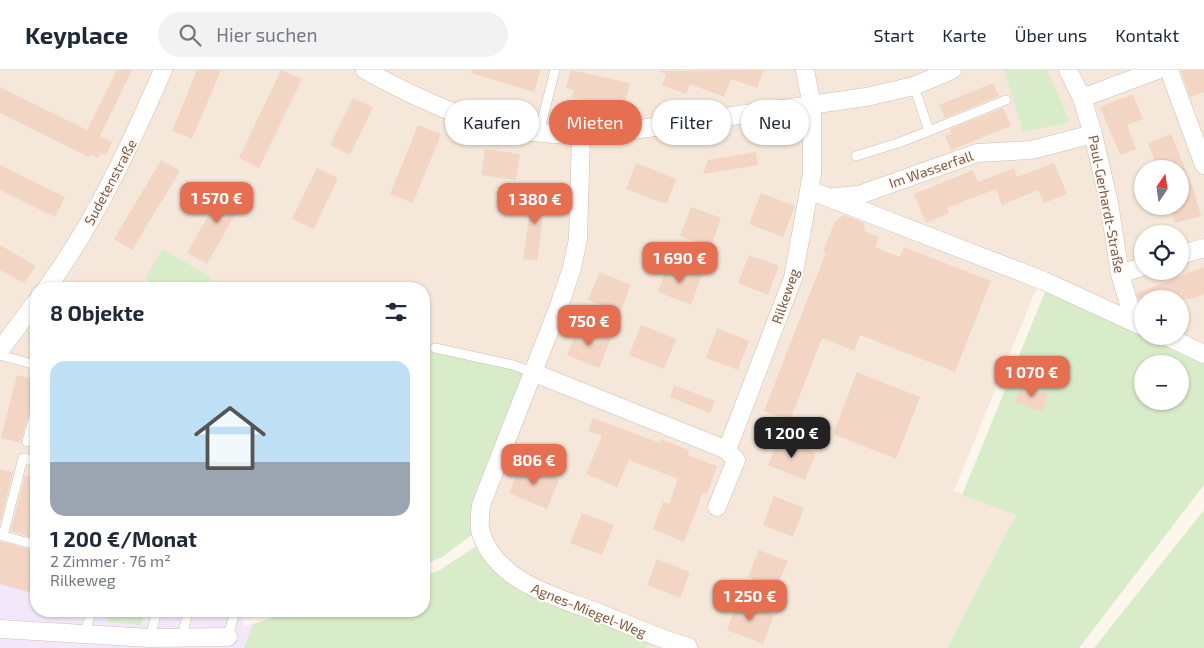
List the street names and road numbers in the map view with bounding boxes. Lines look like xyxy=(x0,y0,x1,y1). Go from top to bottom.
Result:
street label: Paul-Gerhardt-Straße xyxy=(1085,134,1129,274)
street label: Sudetenstraße xyxy=(80,136,140,228)
street label: Im Wasserfall xyxy=(886,146,976,191)
street label: Rilkeweg xyxy=(768,266,802,326)
street label: Agnes-Miegel-Weg xyxy=(529,579,649,641)

